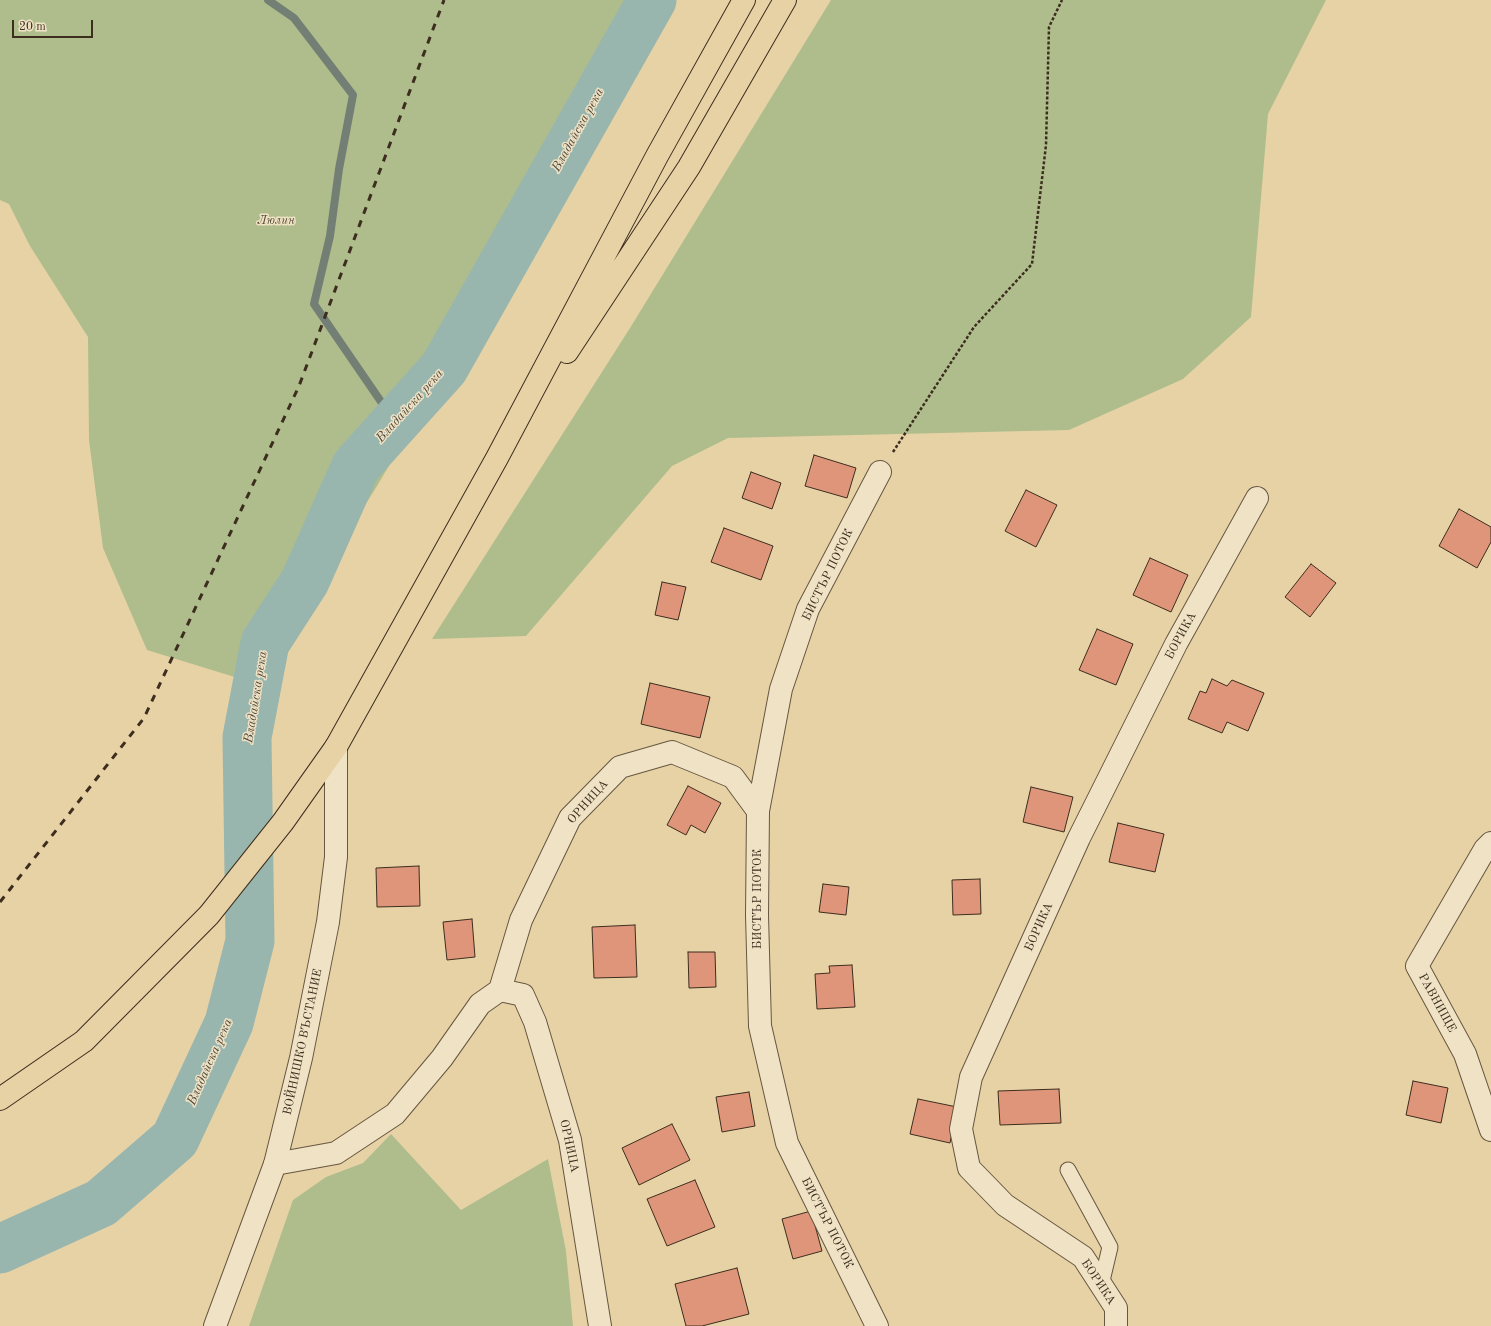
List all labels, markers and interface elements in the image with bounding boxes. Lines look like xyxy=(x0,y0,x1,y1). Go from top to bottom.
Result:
scale bar xyxy=(14,12,95,38)
text: 20 m xyxy=(19,21,46,33)
water label: Владайска река xyxy=(549,85,607,175)
park label: Люлин xyxy=(257,214,295,228)
water label: Владайска река xyxy=(373,366,447,446)
street label: БИСТЪР ПОТОК xyxy=(800,527,856,623)
street label: БОРИКА xyxy=(1162,610,1200,662)
water label: Владайска река xyxy=(241,650,271,744)
street label: ОРНИЦА xyxy=(565,777,611,827)
street label: БИСТЪР ПОТОК xyxy=(751,849,765,949)
street label: БОРИКА xyxy=(1022,900,1056,954)
street label: ВОЙНИШКО ВЪСТАНИЕ xyxy=(280,968,326,1116)
street label: РАВНИЩЕ xyxy=(1415,971,1459,1035)
water label: Владайска река xyxy=(184,1016,236,1108)
street label: ОРНИЦА xyxy=(556,1118,582,1174)
street label: БИСТЪР ПОТОК xyxy=(798,1175,856,1271)
street label: БОРИКА xyxy=(1078,1256,1118,1308)

